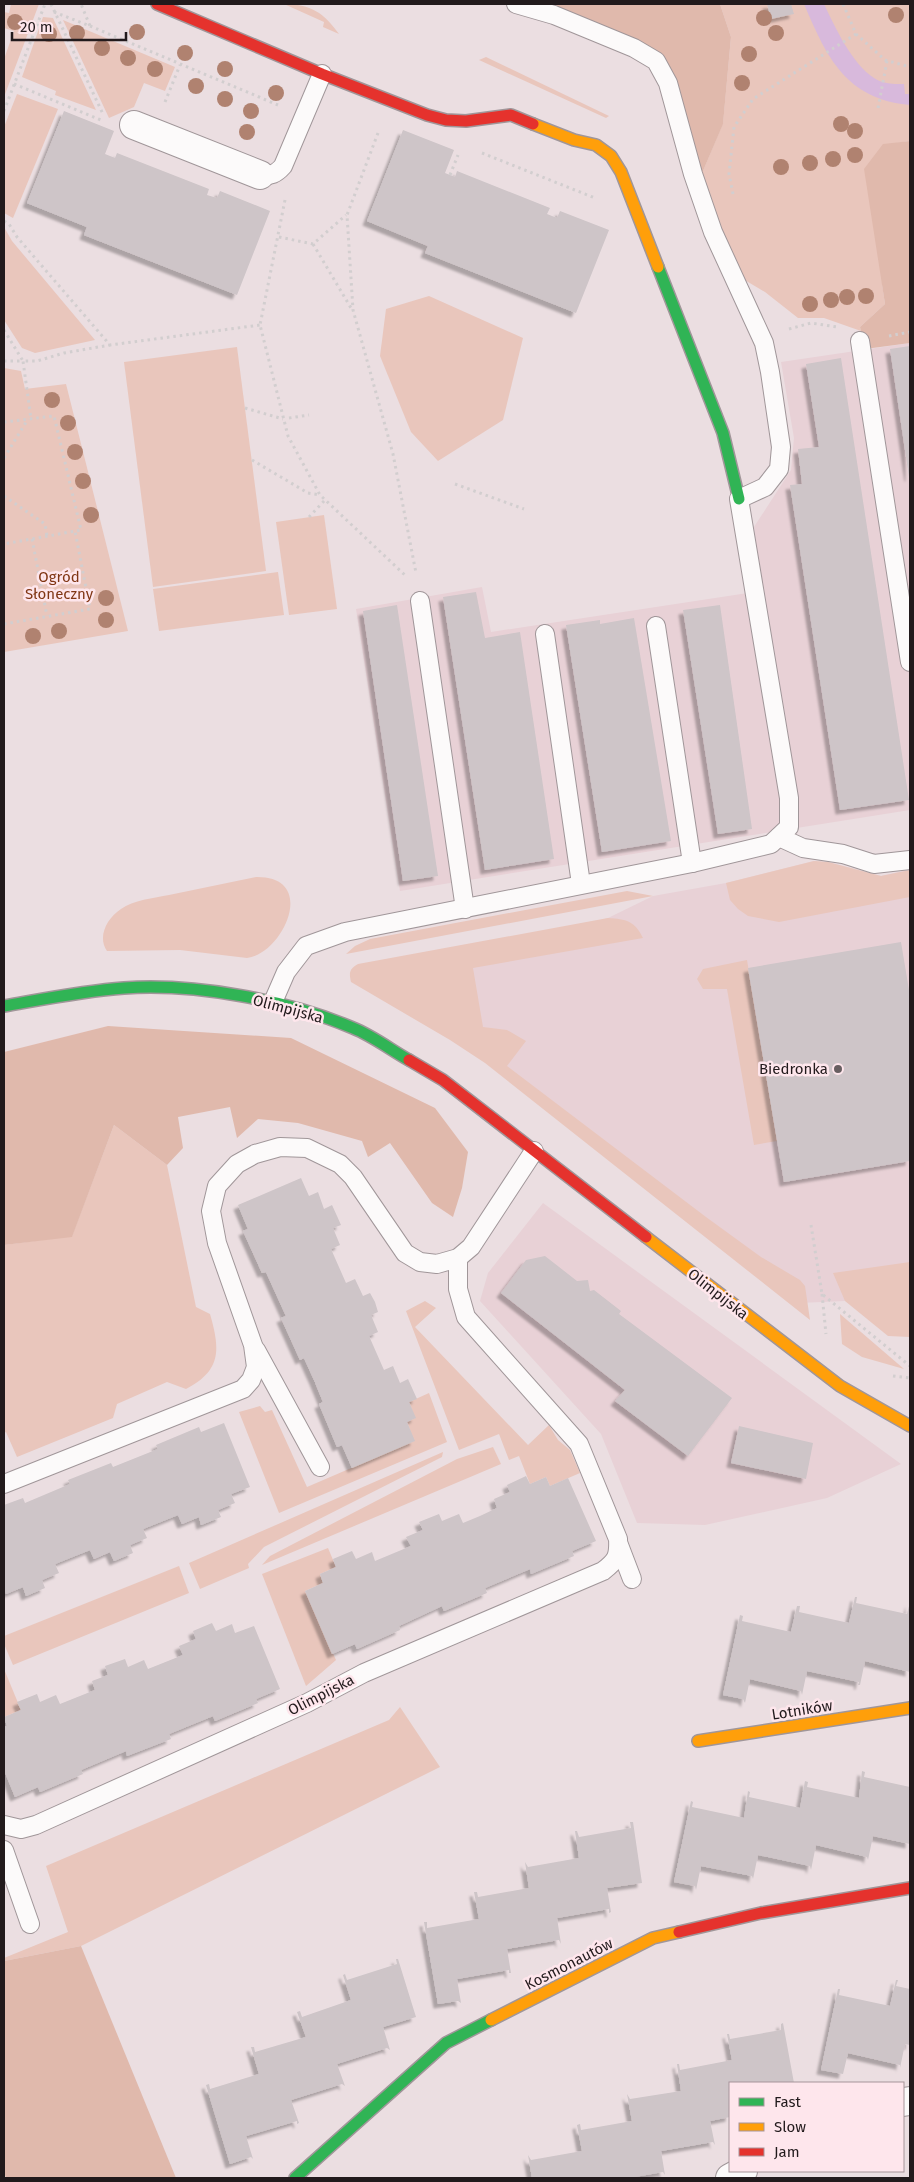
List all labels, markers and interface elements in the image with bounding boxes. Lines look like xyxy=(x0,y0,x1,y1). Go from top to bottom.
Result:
scale bar xyxy=(12,10,126,42)
text: 20 m xyxy=(20,18,53,36)
park label: Ogród Słoneczny xyxy=(25,568,94,603)
street label: Olimpijska xyxy=(251,991,325,1027)
place label: Biedronka xyxy=(759,1060,828,1078)
marker: Biedronka xyxy=(832,1063,844,1075)
street label: Olimpijska xyxy=(684,1265,752,1323)
street label: Olimpijska xyxy=(285,1671,357,1719)
street label: Lotników xyxy=(770,1696,834,1724)
street label: Kosmonautów xyxy=(522,1934,616,1994)
legend xyxy=(729,2082,904,2172)
text: Fast xyxy=(774,2093,801,2111)
text: Slow xyxy=(774,2118,806,2136)
text: Jam xyxy=(774,2143,800,2161)

